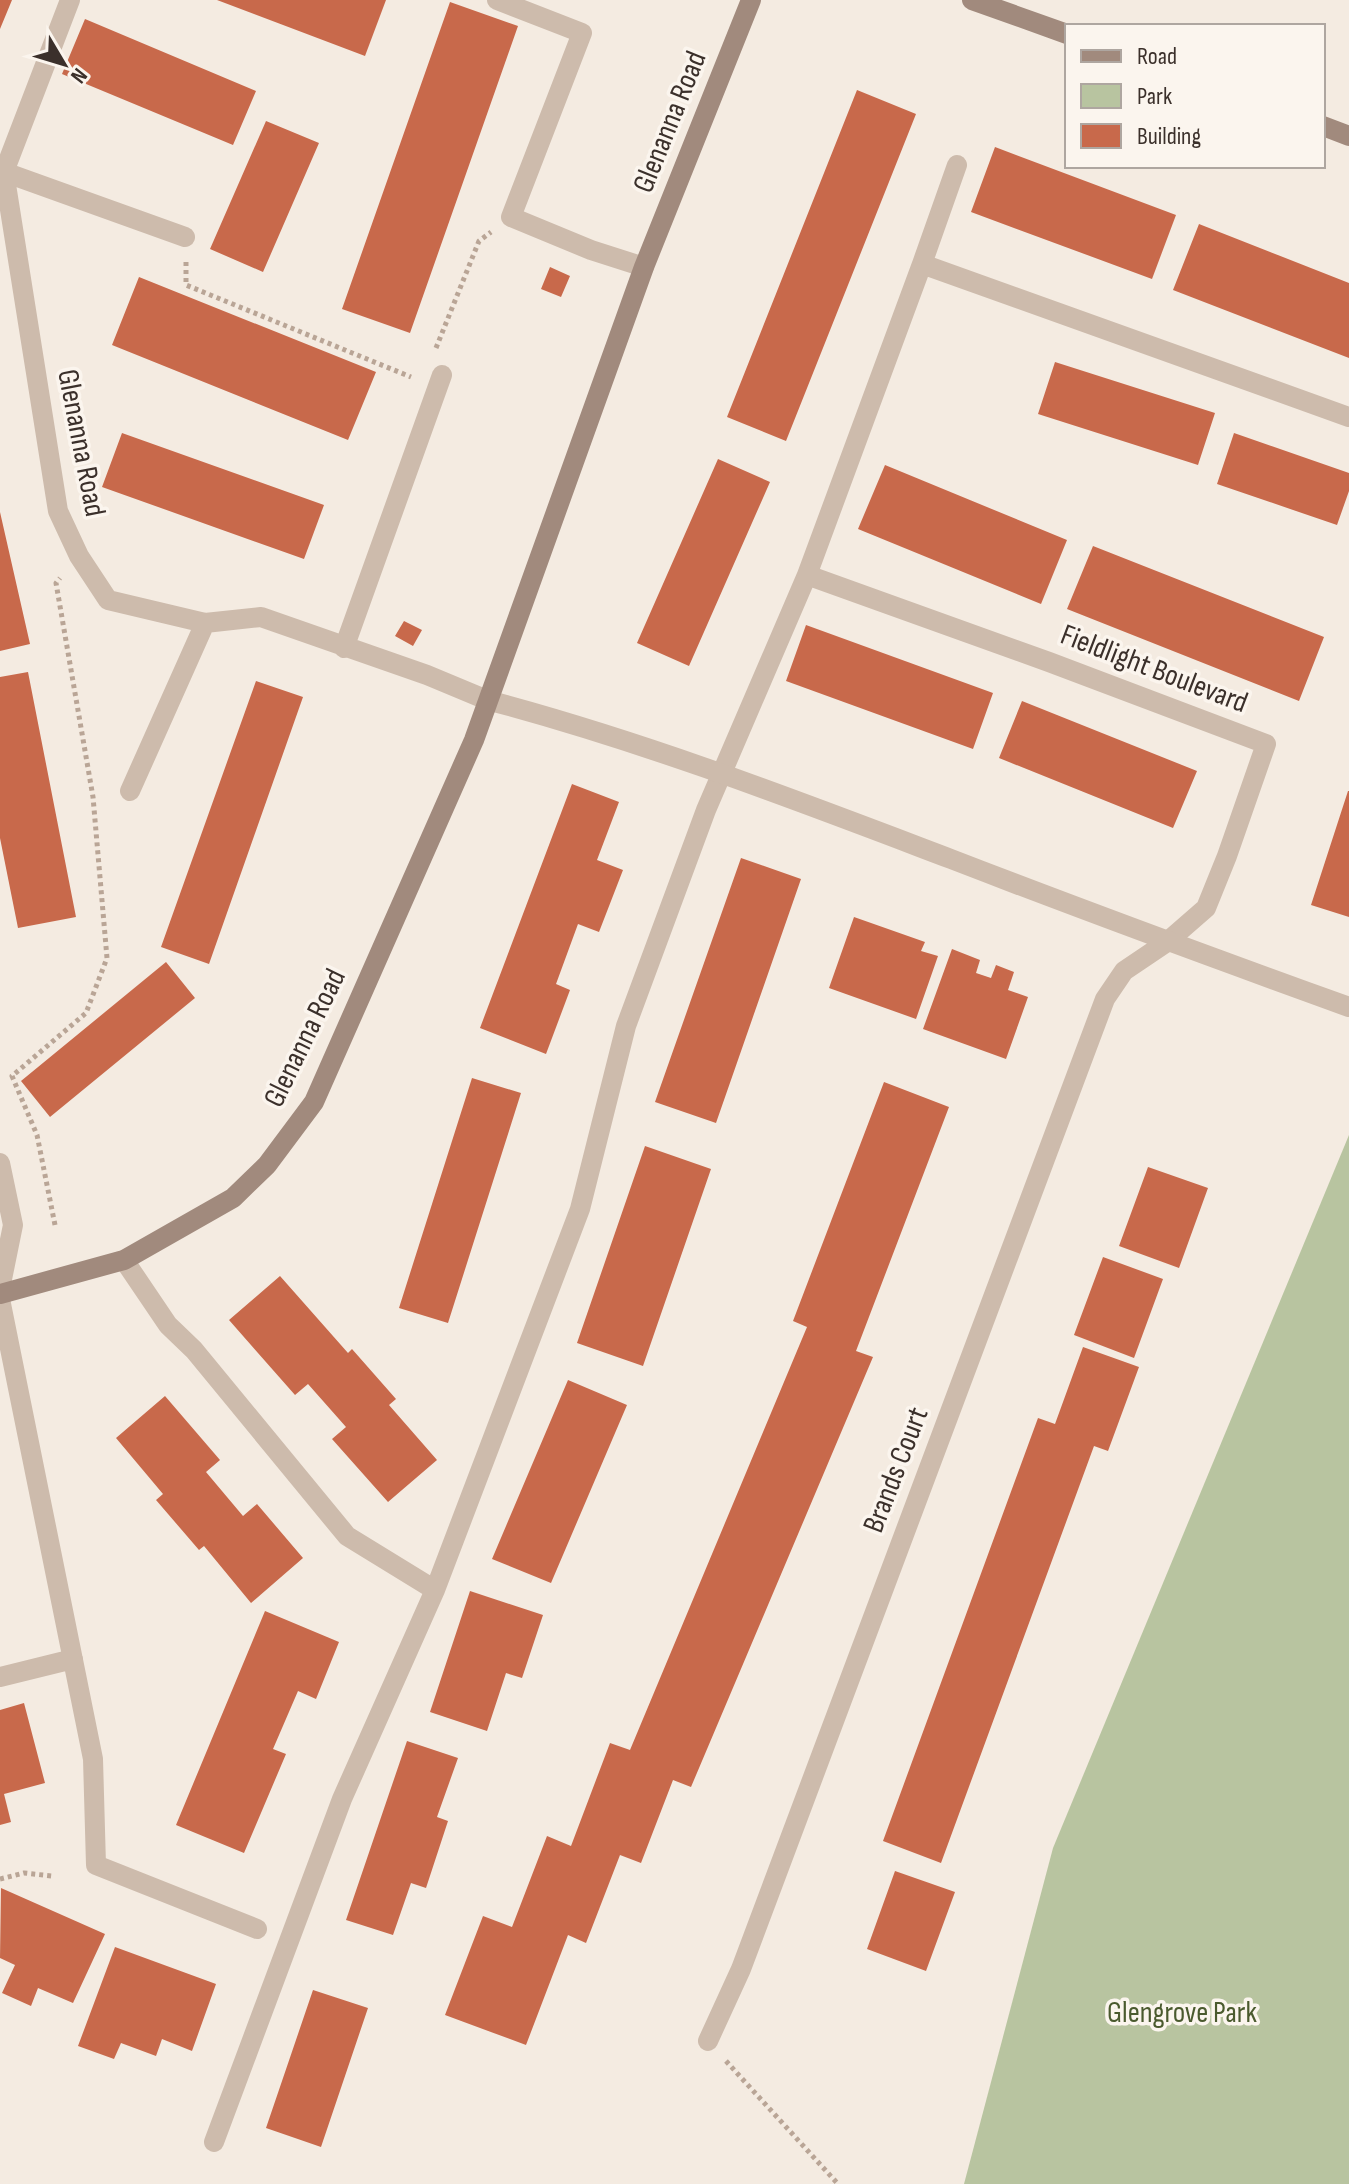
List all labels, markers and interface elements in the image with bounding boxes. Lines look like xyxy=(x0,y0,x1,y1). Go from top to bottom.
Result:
north arrow xyxy=(24,24,104,104)
legend xyxy=(1065,24,1325,168)
text: Road xyxy=(1137,42,1177,71)
street label: Glenanna Road xyxy=(625,46,715,198)
text: N xyxy=(64,62,93,88)
text: Park xyxy=(1137,82,1172,111)
text: Building xyxy=(1137,122,1201,151)
street label: Glenanna Road xyxy=(49,366,113,520)
street label: Fieldlight Boulevard xyxy=(1055,617,1253,721)
street label: Glenanna Road xyxy=(256,963,354,1113)
street label: Brands Court xyxy=(856,1402,936,1538)
park label: Glengrove Park xyxy=(1107,1995,1257,2031)

